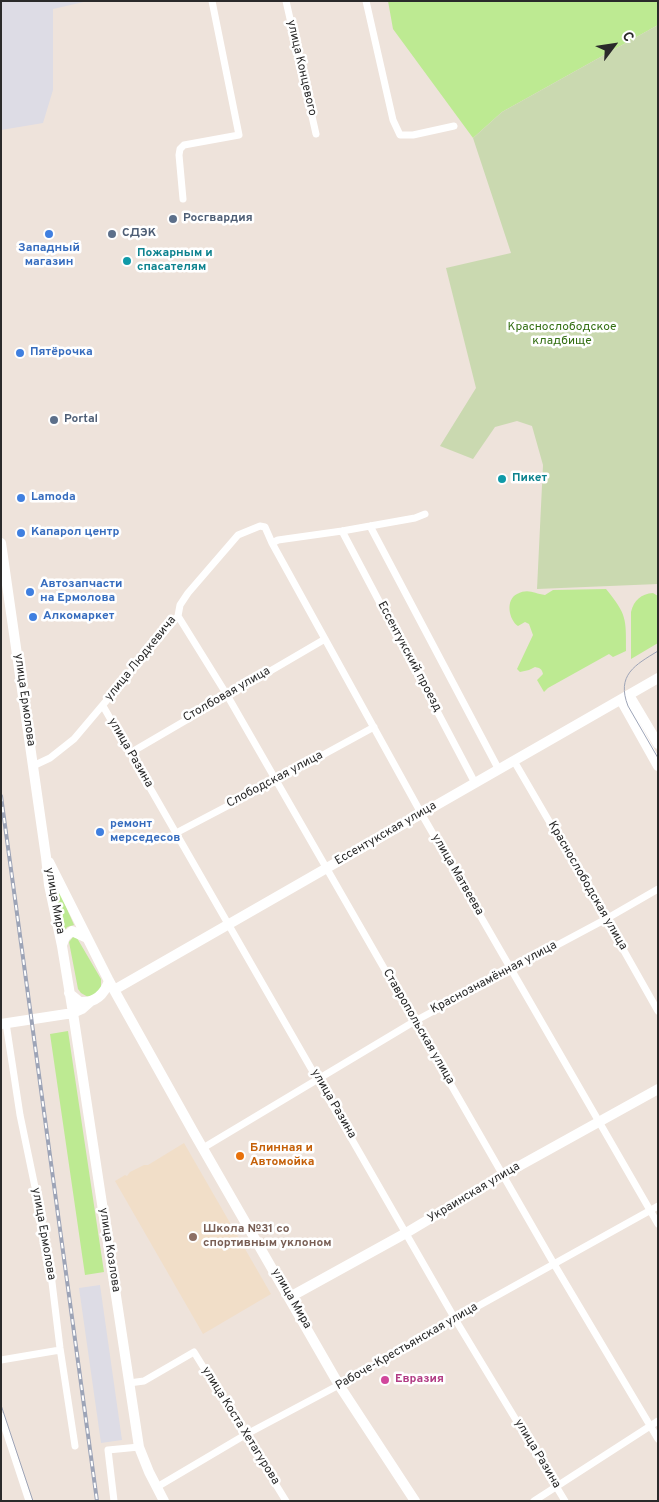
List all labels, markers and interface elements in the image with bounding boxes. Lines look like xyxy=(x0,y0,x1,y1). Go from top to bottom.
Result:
street label: улица Концевого xyxy=(283,19,319,117)
north arrow xyxy=(589,20,639,70)
text: С xyxy=(618,29,637,45)
place label: Росгвардия xyxy=(183,212,253,226)
marker: Росгвардия xyxy=(167,213,179,225)
place label: СДЭК xyxy=(122,227,156,241)
marker: Западный магазин xyxy=(43,228,55,240)
marker: СДЭК xyxy=(106,228,118,240)
place label: Западный магазин xyxy=(18,242,80,270)
place label: Пожарным и спасателям xyxy=(137,247,213,275)
marker: Пожарным и спасателям xyxy=(121,255,133,267)
park label: Краснослободское кладбище xyxy=(507,321,617,349)
place label: Пятёрочка xyxy=(30,346,93,360)
marker: Пятёрочка xyxy=(14,347,26,359)
place label: Portal xyxy=(64,413,98,427)
marker: Portal xyxy=(48,414,60,426)
place label: Пикет xyxy=(512,472,547,486)
marker: Пикет xyxy=(496,473,508,485)
place label: Lamoda xyxy=(31,491,76,505)
marker: Lamoda xyxy=(15,492,27,504)
place label: Капарол центр xyxy=(31,526,119,540)
marker: Капарол центр xyxy=(15,527,27,539)
place label: Автозапчасти на Ермолова xyxy=(40,578,122,606)
marker: Автозапчасти на Ермолова xyxy=(24,586,36,598)
street label: Ессентукский проезд xyxy=(374,599,444,715)
place label: Алкомаркет xyxy=(43,610,114,624)
marker: Алкомаркет xyxy=(27,611,39,623)
street label: улица Людкевича xyxy=(102,614,180,704)
street label: улица Ермолова xyxy=(10,653,38,747)
street label: Столбовая улица xyxy=(181,664,273,726)
street label: улица Разина xyxy=(104,716,156,790)
street label: Слободская улица xyxy=(224,749,326,811)
street label: Ессентукская улица xyxy=(333,799,439,869)
place label: ремонт мерседесов xyxy=(110,818,180,846)
street label: Краснослободская улица xyxy=(544,819,630,953)
marker: ремонт мерседесов xyxy=(94,826,106,838)
street label: улица Матвеева xyxy=(428,832,486,918)
street label: улица Мира xyxy=(41,867,67,935)
street label: Краснознамённая улица xyxy=(429,939,559,1017)
street label: Ставропольская улица xyxy=(379,967,457,1087)
street label: улица Разина xyxy=(307,1067,359,1141)
place label: Блинная и Автомойка xyxy=(250,1142,315,1170)
marker: Блинная и Автомойка xyxy=(234,1150,246,1162)
street label: Украинская улица xyxy=(425,1160,523,1226)
street label: улица Ермолова xyxy=(28,1187,58,1281)
street label: улица Козлова xyxy=(95,1207,123,1293)
place label: Школа №31 со спортивным уклоном xyxy=(203,1223,332,1251)
marker: Школа №31 со спортивным уклоном xyxy=(187,1231,199,1243)
street label: улица Мира xyxy=(268,1266,314,1332)
street label: Рабоче-Крестьянская улица xyxy=(333,1300,481,1394)
street label: улица Коста Хетагурова xyxy=(198,1364,282,1488)
place label: Евразия xyxy=(395,1373,444,1387)
marker: Евразия xyxy=(379,1374,391,1386)
street label: улица Разина xyxy=(511,1417,563,1491)

